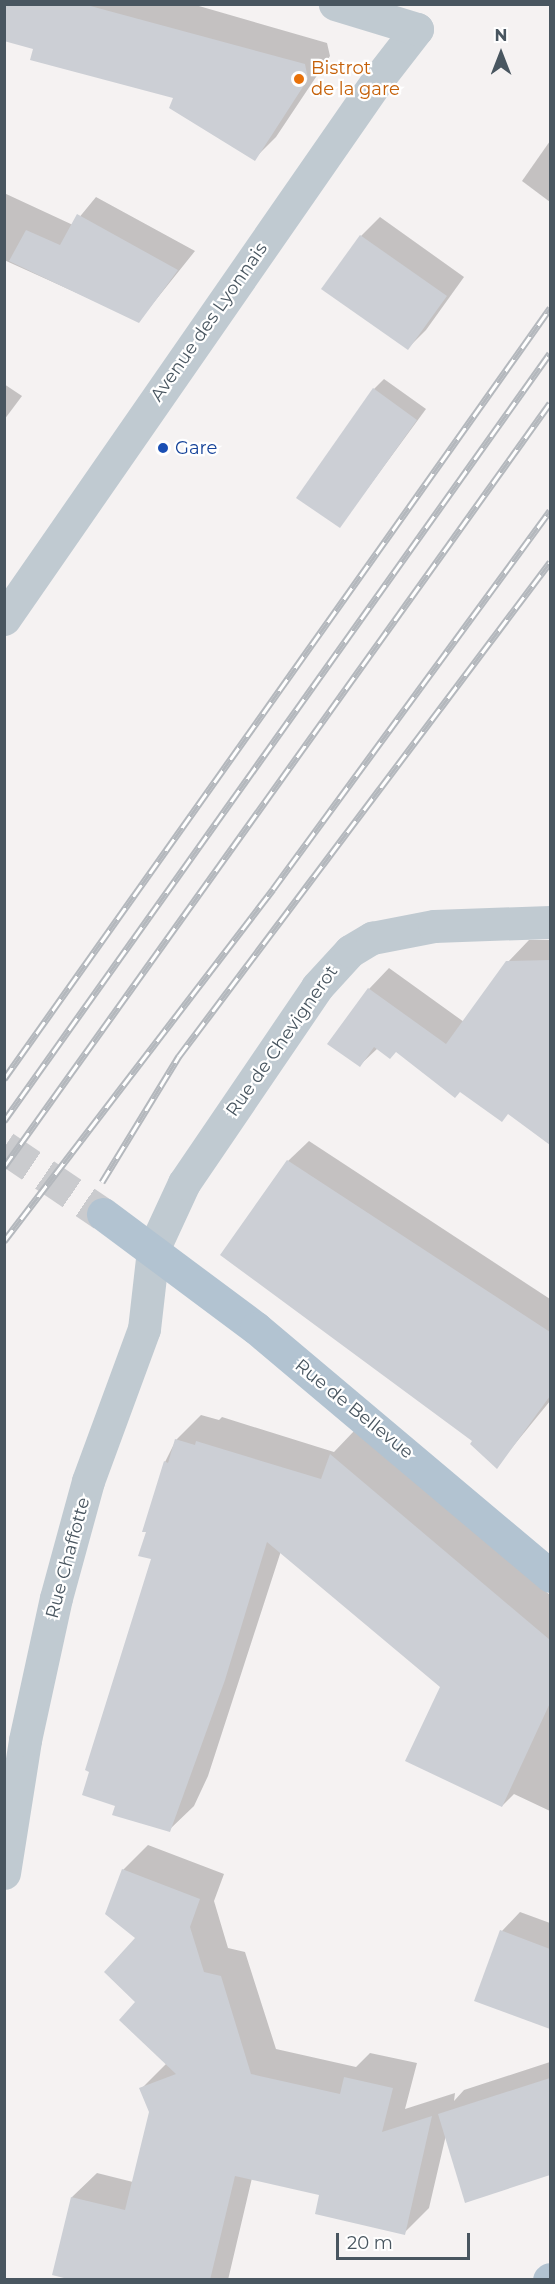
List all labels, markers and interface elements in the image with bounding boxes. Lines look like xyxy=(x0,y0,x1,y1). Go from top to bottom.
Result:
north arrow xyxy=(471,24,531,84)
text: N xyxy=(495,26,507,45)
place label: Bistrot de la gare xyxy=(311,58,400,100)
marker: Bistrot de la gare xyxy=(292,72,306,86)
street label: Avenue des Lyonnais xyxy=(146,238,272,406)
place label: Gare xyxy=(175,437,217,459)
marker: Gare xyxy=(156,441,170,455)
street label: Rue de Chevignerot xyxy=(222,961,342,1121)
street label: Rue de Bellevue xyxy=(290,1355,418,1463)
street label: Rue Chaffotte xyxy=(41,1495,95,1621)
scale bar xyxy=(339,2221,472,2259)
text: 20 m xyxy=(347,2232,393,2254)

